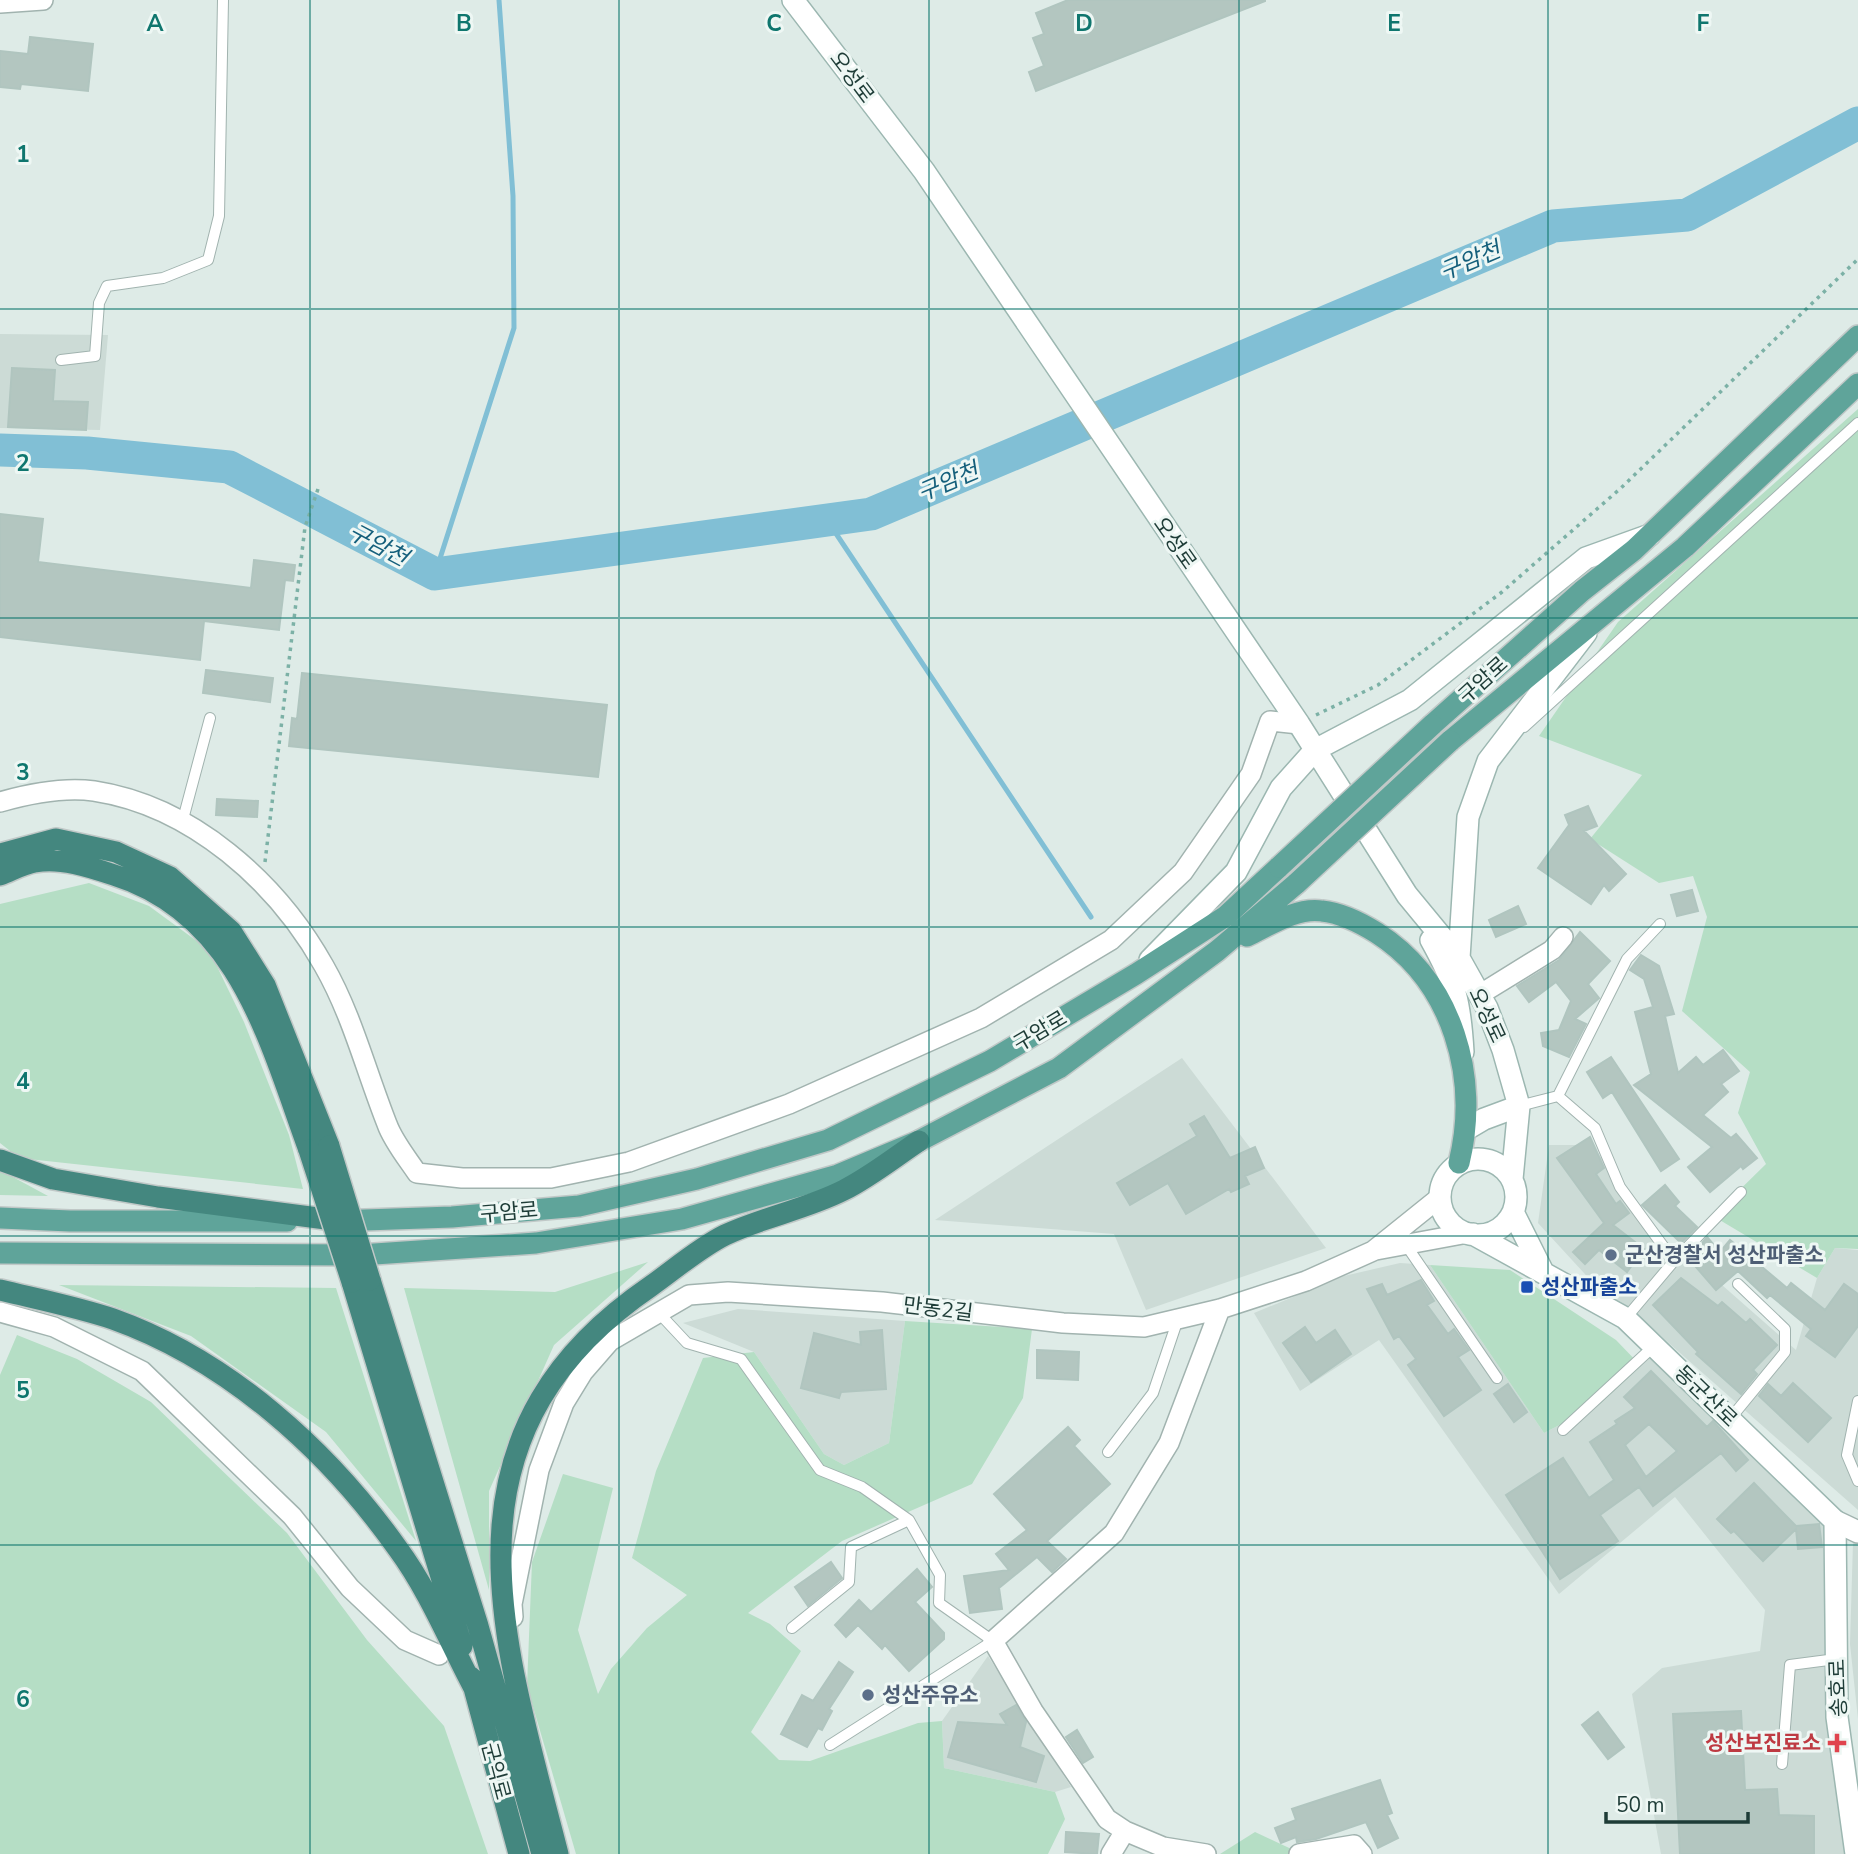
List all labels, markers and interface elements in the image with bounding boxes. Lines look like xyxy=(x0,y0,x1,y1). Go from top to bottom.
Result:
text: A xyxy=(146,8,164,39)
text: B xyxy=(456,8,472,39)
text: C xyxy=(766,8,782,39)
text: D xyxy=(1075,8,1093,39)
text: E xyxy=(1387,8,1401,39)
text: F xyxy=(1697,8,1710,39)
street label: 오성로 xyxy=(823,45,881,109)
text: 1 xyxy=(16,139,30,170)
water label: 구암천 xyxy=(1435,233,1508,288)
text: 2 xyxy=(16,448,30,479)
water label: 구암천 xyxy=(913,454,986,509)
street label: 오성로 xyxy=(1147,511,1203,575)
water label: 구암천 xyxy=(343,516,416,575)
street label: 구암로 xyxy=(1452,650,1514,710)
text: 3 xyxy=(16,757,30,788)
street label: 오성로 xyxy=(1462,983,1512,1047)
street label: 구암로 xyxy=(1008,1004,1072,1058)
text: 4 xyxy=(16,1066,30,1097)
street label: 구암로 xyxy=(479,1196,539,1228)
place label: 군산경찰서 성산파출소 xyxy=(1625,1241,1824,1269)
marker: 군산경찰서 성산파출소 xyxy=(1603,1247,1619,1263)
place label: 성산파출소 xyxy=(1541,1273,1638,1301)
marker: 성산파출소 xyxy=(1519,1279,1535,1295)
street label: 만동2길 xyxy=(901,1291,975,1327)
street label: 동군산로 xyxy=(1668,1359,1744,1433)
text: 5 xyxy=(16,1375,30,1406)
street label: 송호로 xyxy=(1823,1659,1853,1717)
place label: 성산주유소 xyxy=(882,1681,979,1709)
text: 6 xyxy=(16,1684,30,1715)
marker: 성산주유소 xyxy=(860,1687,876,1703)
place label: 성산보진료소 xyxy=(1705,1729,1821,1757)
marker: 성산보진료소 xyxy=(1827,1733,1847,1753)
street label: 군익로 xyxy=(475,1739,517,1803)
scale bar xyxy=(1606,1780,1748,1824)
text: 50 m xyxy=(1616,1791,1665,1819)

